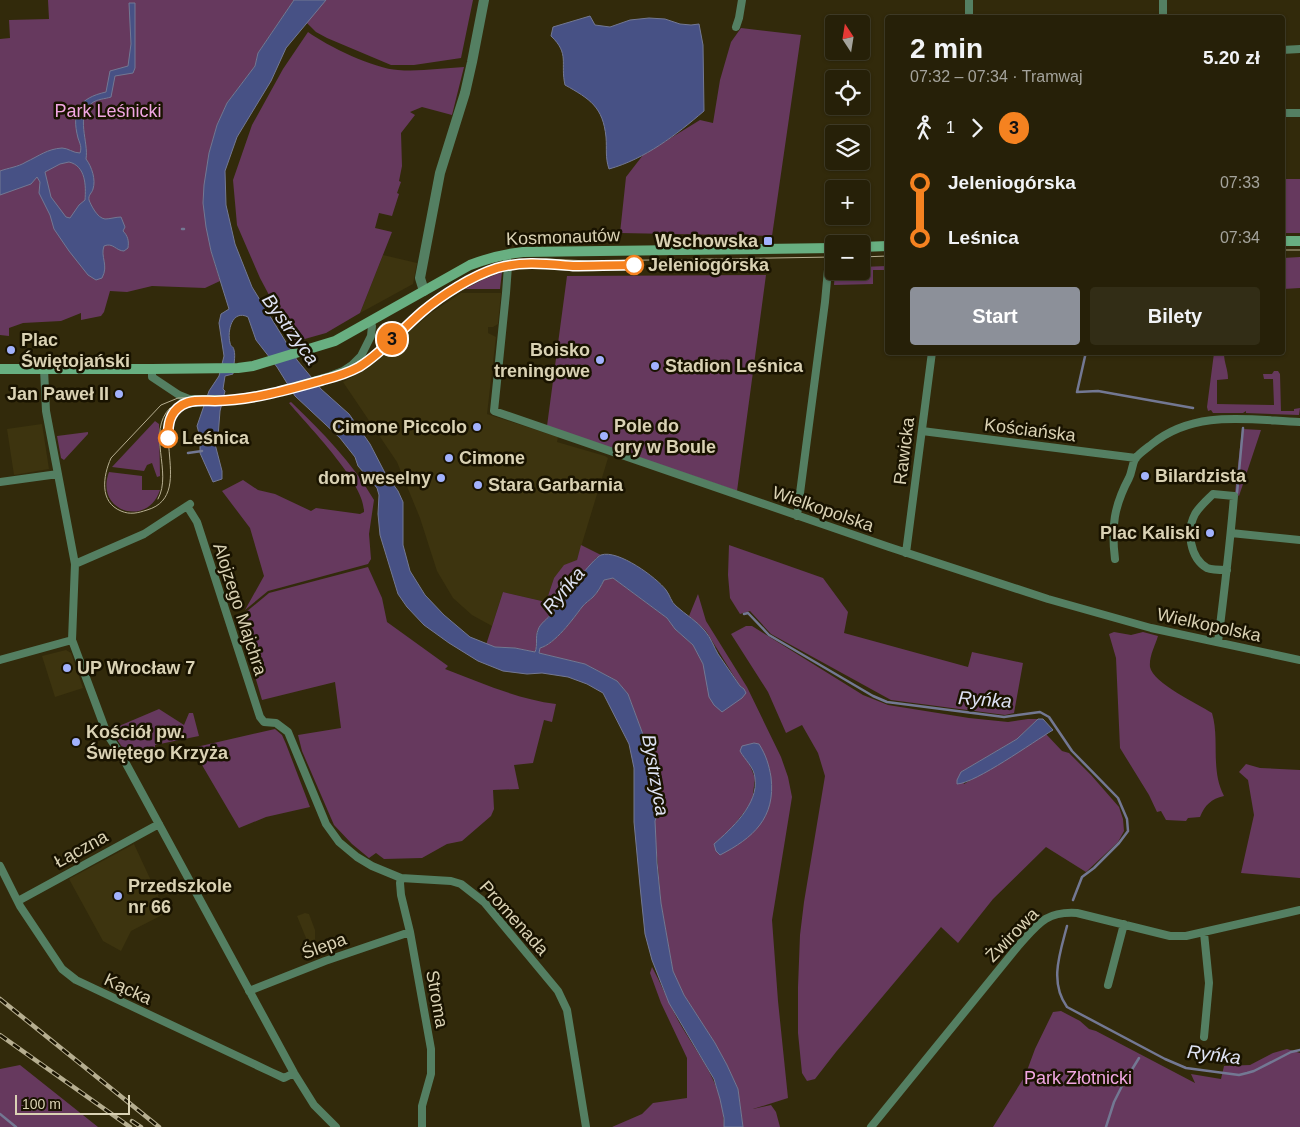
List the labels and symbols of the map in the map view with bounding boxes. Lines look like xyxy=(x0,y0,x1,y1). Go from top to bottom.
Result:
north arrow xyxy=(825,15,870,60)
park label: Park Leśnicki xyxy=(54,101,162,121)
street label: Kosmonautów xyxy=(506,225,621,249)
place label: Wschowska xyxy=(655,231,759,251)
marker: Wschowska xyxy=(762,235,774,247)
marker: Jeleniogórska xyxy=(624,255,644,275)
place label: Jeleniogórska xyxy=(648,255,770,275)
water label: Bystrzyca xyxy=(258,290,323,369)
line badge: 3 xyxy=(376,323,408,355)
place label: Plac Świętojański xyxy=(21,330,130,371)
place label: Boisko treningowe xyxy=(494,340,590,381)
marker: Plac Świętojański xyxy=(5,344,17,356)
marker: Boisko treningowe xyxy=(594,354,606,366)
place label: Stadion Leśnica xyxy=(665,356,804,376)
marker: Stadion Leśnica xyxy=(649,360,661,372)
place label: Jan Paweł II xyxy=(7,384,109,404)
marker: Jan Paweł II xyxy=(113,388,125,400)
street label: Kościańska xyxy=(983,414,1078,446)
street label: Rawicka xyxy=(890,415,918,486)
place label: Pole do gry w Boule xyxy=(614,416,716,457)
place label: Cimone Piccolo xyxy=(332,417,467,437)
marker: Cimone Piccolo xyxy=(471,421,483,433)
marker: Leśnica xyxy=(158,428,178,448)
place label: Leśnica xyxy=(182,428,250,448)
marker: Pole do gry w Boule xyxy=(598,430,610,442)
place label: Cimone xyxy=(459,448,525,468)
marker: Cimone xyxy=(443,452,455,464)
place label: Bilardzista xyxy=(1155,466,1247,486)
place label: dom weselny xyxy=(318,468,431,488)
marker: Bilardzista xyxy=(1139,470,1151,482)
marker: dom weselny xyxy=(435,472,447,484)
place label: Stara Garbarnia xyxy=(488,475,624,495)
marker: Stara Garbarnia xyxy=(472,479,484,491)
street label: Wielkopolska xyxy=(770,482,877,536)
place label: Plac Kaliski xyxy=(1100,523,1200,543)
marker: Plac Kaliski xyxy=(1204,527,1216,539)
street label: Alojzego Majchra xyxy=(209,540,271,679)
water label: Ryńka xyxy=(538,563,589,618)
street label: Wielkopolska xyxy=(1155,604,1264,646)
place label: UP Wrocław 7 xyxy=(77,658,195,678)
marker: UP Wrocław 7 xyxy=(61,662,73,674)
water label: Ryńka xyxy=(957,687,1013,712)
place label: Kościół pw. Świętego Krzyża xyxy=(86,722,229,763)
water label: Bystrzyca xyxy=(638,733,673,817)
marker: Kościół pw. Świętego Krzyża xyxy=(70,736,82,748)
street label: Łączna xyxy=(51,826,112,872)
place label: Przedszkole nr 66 xyxy=(128,876,232,917)
street label: Promenada xyxy=(475,877,553,960)
marker: Przedszkole nr 66 xyxy=(112,890,124,902)
street label: Żwirowa xyxy=(982,903,1043,966)
street label: Ślepa xyxy=(299,927,350,963)
street label: Kącka xyxy=(101,969,156,1009)
street label: Stroma xyxy=(422,969,452,1030)
water label: Ryńka xyxy=(1186,1041,1242,1068)
park label: Park Złotnicki xyxy=(1024,1068,1132,1088)
scale bar xyxy=(15,1092,130,1115)

